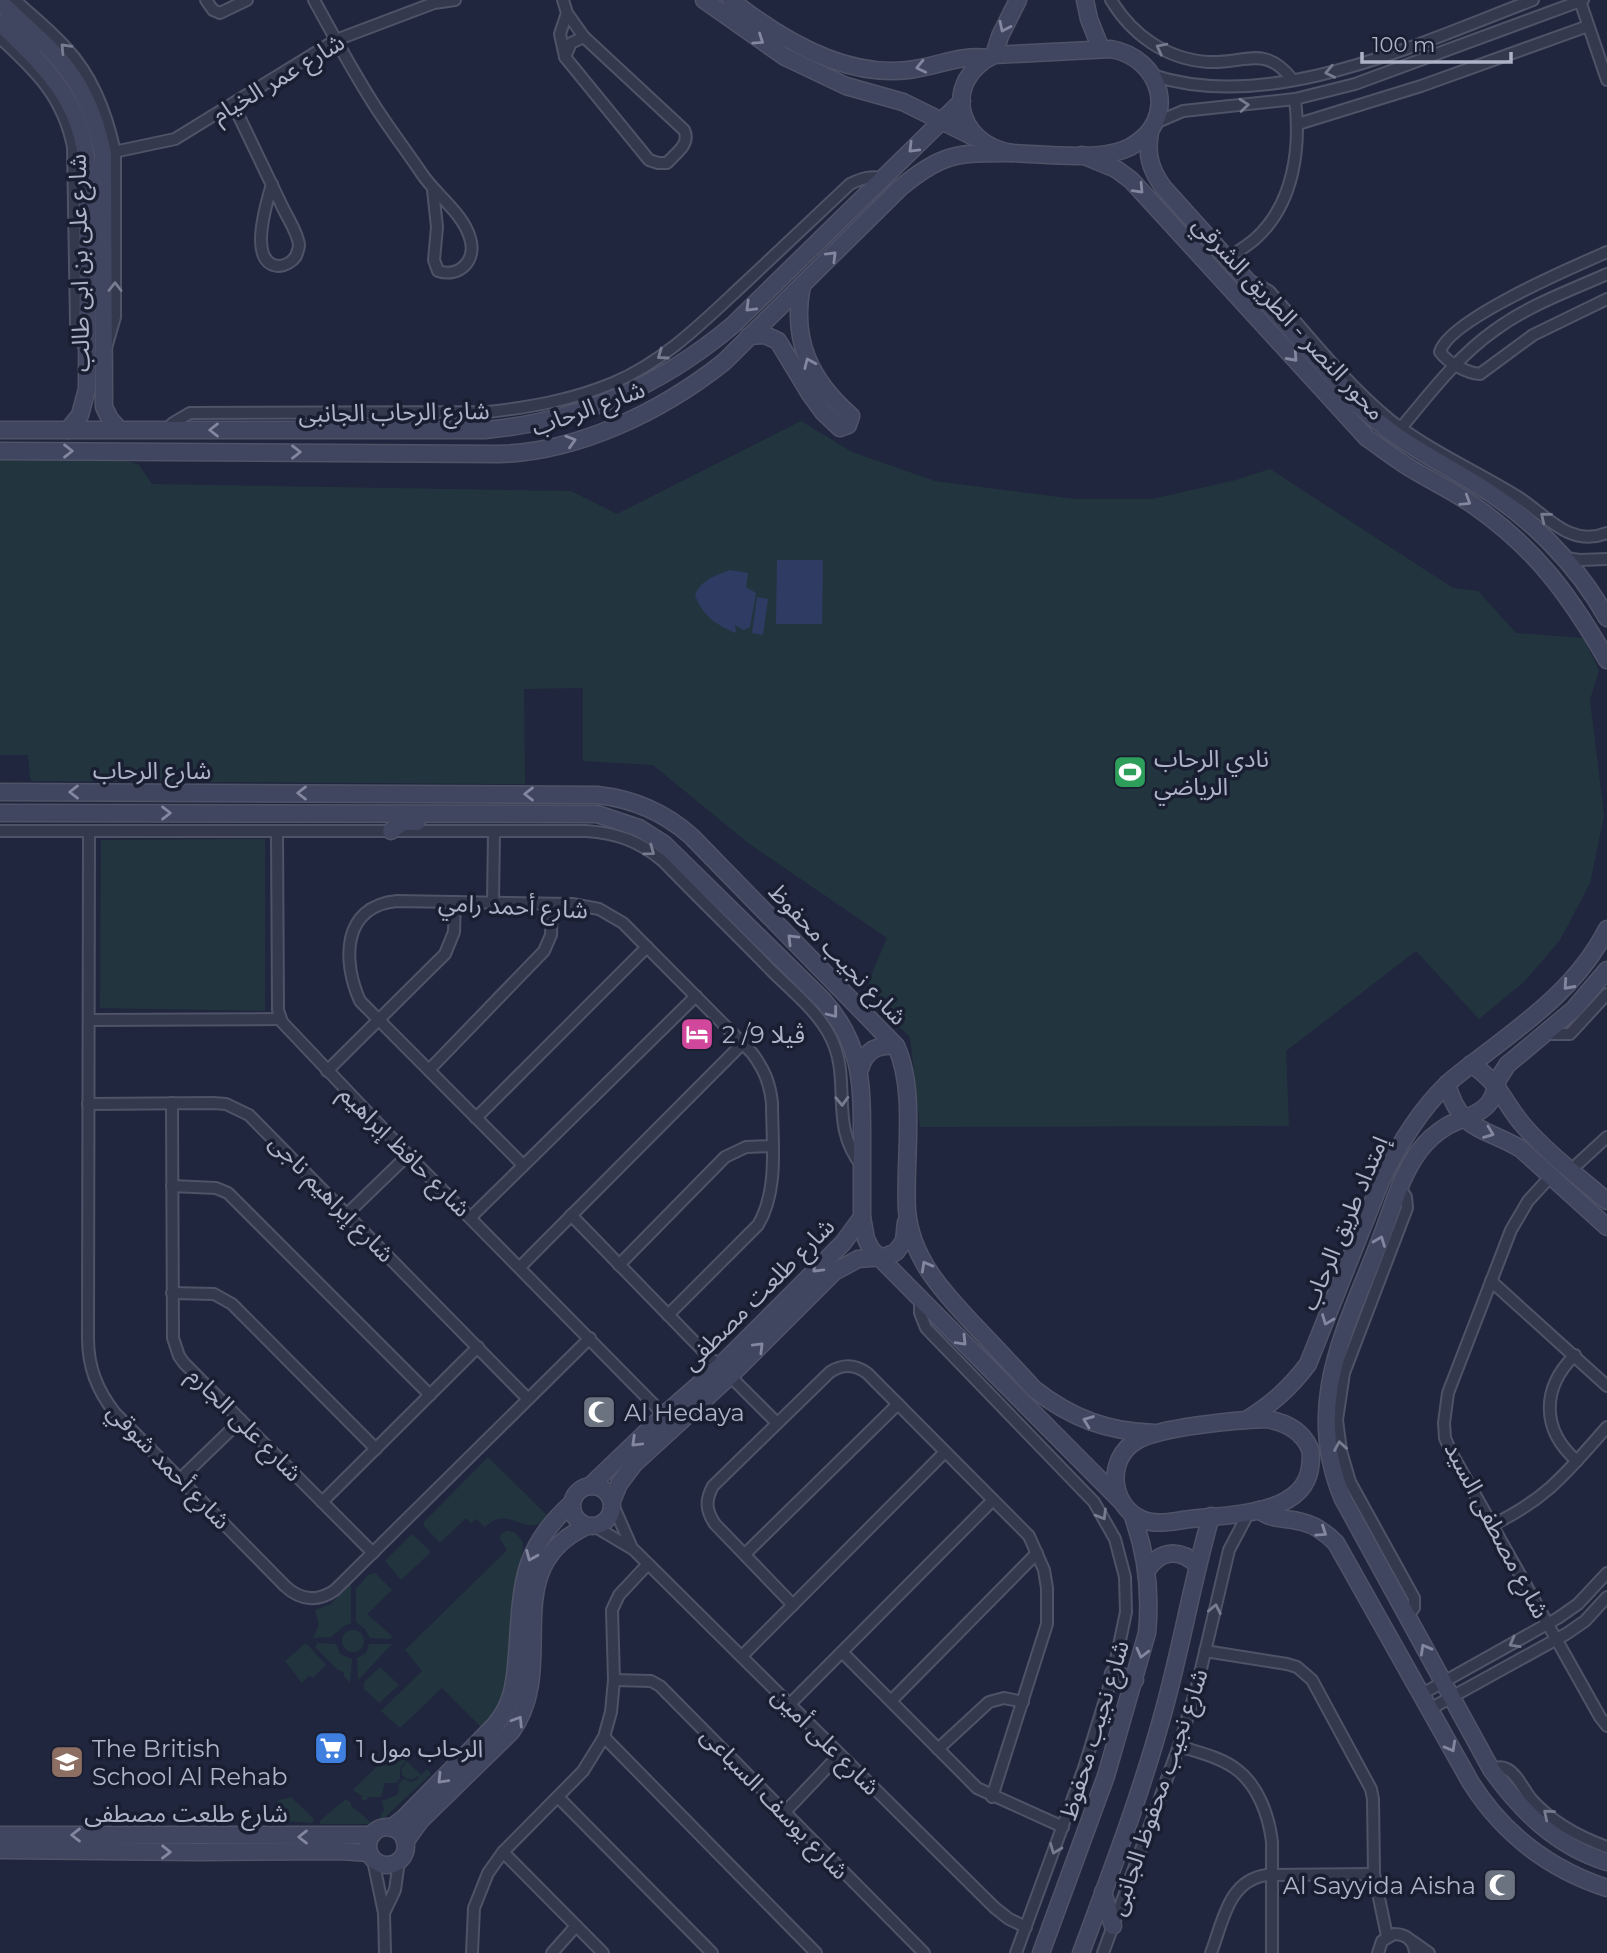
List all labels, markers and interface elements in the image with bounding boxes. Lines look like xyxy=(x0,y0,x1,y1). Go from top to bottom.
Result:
one-way arrow xyxy=(999,20,1013,32)
scale bar xyxy=(1362,21,1511,65)
street label: شارع عمر الخيام xyxy=(206,27,352,132)
one-way arrow xyxy=(751,32,764,44)
text: 100 m xyxy=(1372,32,1435,57)
one-way arrow xyxy=(61,43,73,56)
one-way arrow xyxy=(1156,43,1168,57)
one-way arrow xyxy=(916,59,928,74)
one-way arrow xyxy=(1324,63,1336,78)
one-way arrow xyxy=(1239,98,1250,113)
one-way arrow xyxy=(908,140,921,153)
street label: شارع على بن ابى طالب xyxy=(63,154,98,372)
one-way arrow xyxy=(1131,181,1143,194)
street label: محور النصر - الطريق الشرقي xyxy=(1183,210,1391,429)
one-way arrow xyxy=(824,251,837,264)
one-way arrow xyxy=(107,282,123,292)
one-way arrow xyxy=(746,299,759,312)
one-way arrow xyxy=(657,347,670,359)
one-way arrow xyxy=(1284,349,1297,362)
one-way arrow xyxy=(804,357,818,369)
street label: شارع الرحاب xyxy=(527,374,650,445)
street label: شارع الرحاب الجانبى xyxy=(298,396,490,431)
one-way arrow xyxy=(208,422,218,438)
one-way arrow xyxy=(564,435,576,450)
one-way arrow xyxy=(63,444,74,459)
one-way arrow xyxy=(290,445,301,460)
one-way arrow xyxy=(1459,492,1472,505)
one-way arrow xyxy=(1541,513,1554,525)
place label: نادي الرحاب الرياضي xyxy=(1154,744,1269,805)
sports icon: نادي الرحاب الرياضي xyxy=(1111,753,1149,791)
street label: شارع الرحاب xyxy=(93,756,211,788)
one-way arrow xyxy=(68,784,79,800)
one-way arrow xyxy=(296,785,306,801)
one-way arrow xyxy=(523,786,534,802)
one-way arrow xyxy=(161,805,172,821)
one-way arrow xyxy=(642,843,655,856)
street label: شارع نجيب محفوظ xyxy=(761,877,913,1033)
street label: شارع أحمد رامي xyxy=(437,887,589,929)
one-way arrow xyxy=(788,934,801,947)
one-way arrow xyxy=(1563,977,1576,990)
one-way arrow xyxy=(825,1005,838,1018)
hotel icon: ڤيلا 9/ 2 xyxy=(678,1015,716,1053)
place label: ڤيلا 9/ 2 xyxy=(722,1020,805,1049)
street label: شارع حافظ إبراهيم xyxy=(331,1079,477,1225)
one-way arrow xyxy=(834,1096,849,1107)
one-way arrow xyxy=(1482,1125,1495,1139)
street label: شارع إبراهيم ناجى xyxy=(261,1128,401,1270)
street label: إمتداد طريق الرحاب xyxy=(1294,1131,1396,1315)
street label: شارع طلعت مصطفى xyxy=(676,1212,842,1378)
one-way arrow xyxy=(1371,1236,1385,1248)
one-way arrow xyxy=(813,1260,826,1273)
one-way arrow xyxy=(921,1261,934,1274)
one-way arrow xyxy=(1321,1313,1335,1326)
one-way arrow xyxy=(954,1333,967,1346)
one-way arrow xyxy=(751,1342,764,1355)
street label: شارع على الجارم xyxy=(179,1361,308,1490)
mosque icon: Al Hedaya xyxy=(580,1393,618,1431)
street label: شارع أحمد شوقي xyxy=(98,1396,237,1538)
place label: Al Hedaya xyxy=(624,1398,745,1427)
one-way arrow xyxy=(1083,1416,1095,1430)
one-way arrow xyxy=(631,1434,644,1447)
street label: شارع مصطفى السيد xyxy=(1436,1437,1556,1624)
one-way arrow xyxy=(1333,1440,1348,1452)
one-way arrow xyxy=(1094,1507,1107,1520)
one-way arrow xyxy=(1314,1524,1327,1536)
one-way arrow xyxy=(526,1549,540,1561)
one-way arrow xyxy=(1206,1603,1221,1615)
one-way arrow xyxy=(1509,1634,1522,1648)
street label: شارع نجيب محفوظ xyxy=(1053,1637,1138,1824)
one-way arrow xyxy=(1420,1644,1433,1656)
one-way arrow xyxy=(1136,1647,1150,1659)
street label: شارع نجيب محفوظ الجانبى xyxy=(1102,1665,1217,1920)
street label: شارع على أمين xyxy=(764,1680,887,1803)
one-way arrow xyxy=(509,1715,522,1728)
street label: شارع يوسف السباعى xyxy=(693,1721,855,1887)
supermarket icon: الرحاب مول 1 xyxy=(312,1729,350,1767)
place label: The British School Al Rehab xyxy=(92,1734,288,1791)
place label: الرحاب مول 1 xyxy=(356,1734,483,1763)
one-way arrow xyxy=(1443,1739,1456,1752)
school or university icon: The British School Al Rehab xyxy=(48,1743,86,1781)
one-way arrow xyxy=(437,1771,450,1784)
street label: شارع طلعت مصطفى xyxy=(84,1799,288,1831)
one-way arrow xyxy=(1543,1810,1556,1822)
one-way arrow xyxy=(70,1827,81,1843)
one-way arrow xyxy=(298,1829,308,1845)
one-way arrow xyxy=(1049,1843,1063,1855)
one-way arrow xyxy=(161,1844,172,1860)
mosque icon: Al Sayyida Aisha xyxy=(1481,1866,1519,1904)
place label: Al Sayyida Aisha xyxy=(1283,1871,1476,1900)

